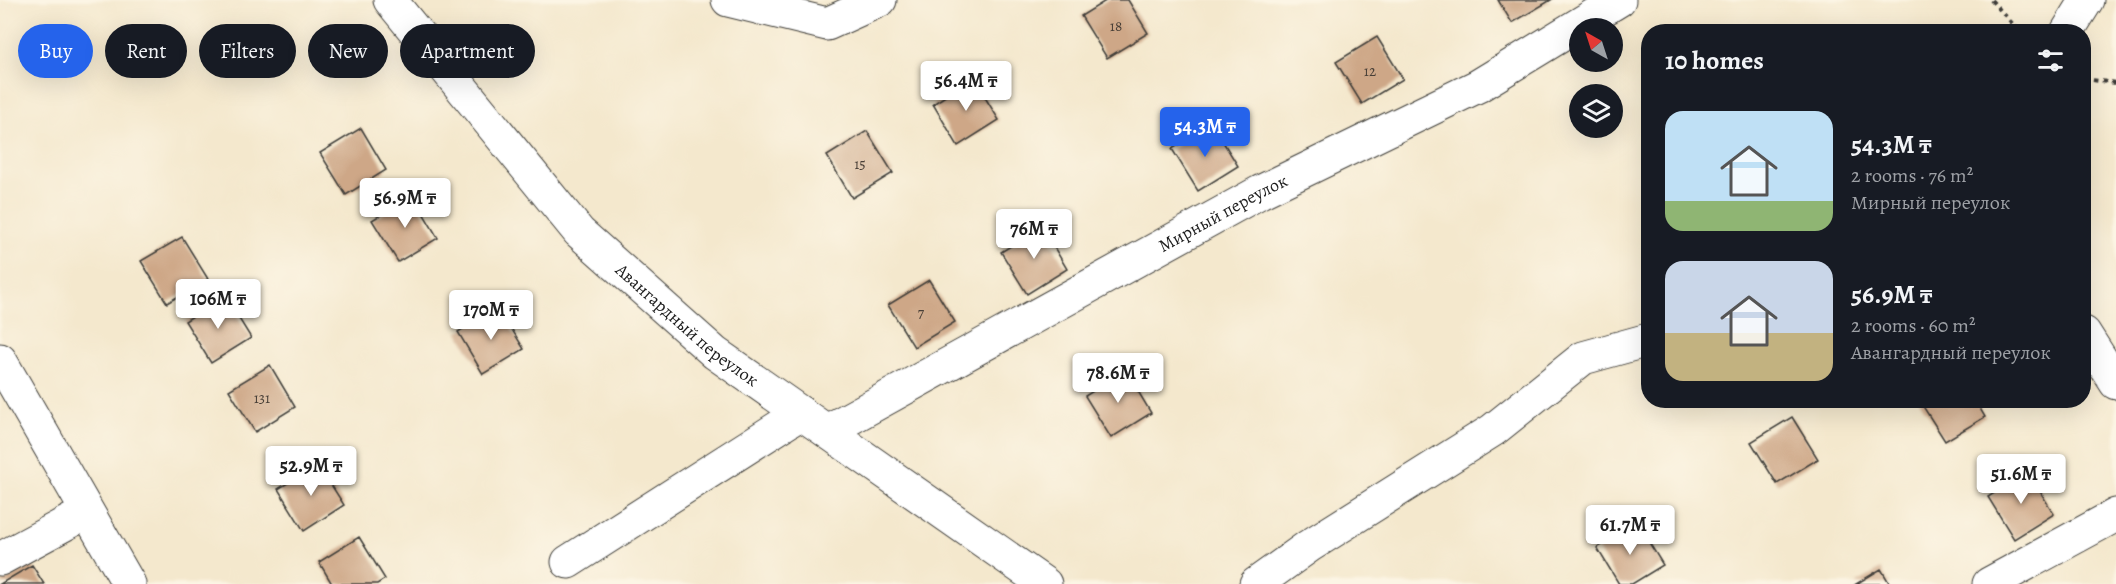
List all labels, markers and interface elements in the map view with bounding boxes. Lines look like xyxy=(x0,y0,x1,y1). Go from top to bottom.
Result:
house number: 18 xyxy=(1110,16,1122,36)
north arrow xyxy=(1569,18,1623,72)
map controls xyxy=(1569,18,1623,138)
chip: Buy xyxy=(18,24,93,78)
chip: Rent xyxy=(105,24,187,78)
chip: Filters xyxy=(199,24,296,78)
chip: New xyxy=(308,24,388,78)
chip: Apartment xyxy=(400,24,535,78)
text: 10 homes xyxy=(1665,43,1764,78)
icon: filters xyxy=(2034,44,2067,77)
pin: 56.4M ₸ xyxy=(911,61,1021,112)
house number: 12 xyxy=(1364,61,1376,81)
text: 56.4M ₸ xyxy=(935,67,997,94)
button: layers xyxy=(1569,84,1623,138)
pin: 54.3M ₸ xyxy=(1150,107,1260,158)
text: 54.3M ₸ xyxy=(1174,113,1236,140)
text: 54.3M ₸ xyxy=(1851,127,1932,162)
icon: home xyxy=(1713,135,1785,207)
house number: 15 xyxy=(854,154,866,174)
text: 2 rooms · 76 m² xyxy=(1851,162,1973,189)
street label: Мирный переулок xyxy=(1154,168,1291,258)
pin: 56.9M ₸ xyxy=(350,178,460,229)
text: 56.9M ₸ xyxy=(374,184,436,211)
text: Мирный переулок xyxy=(1851,189,2010,216)
pin: 76M ₸ xyxy=(992,209,1076,260)
text: 76M ₸ xyxy=(1010,215,1058,242)
street label: Авангардный переулок xyxy=(610,257,763,392)
text: 56.9M ₸ xyxy=(1851,277,1933,312)
pin: 106M ₸ xyxy=(169,279,267,330)
text: 106M ₸ xyxy=(190,285,246,312)
icon: home xyxy=(1713,285,1785,357)
pin: 170M ₸ xyxy=(442,290,540,341)
text: 170M ₸ xyxy=(463,296,519,323)
house number: 7 xyxy=(918,303,925,323)
text: 2 rooms · 60 m² xyxy=(1851,312,1975,339)
text: Авангардный переулок xyxy=(1851,339,2051,366)
pin: 78.6M ₸ xyxy=(1063,353,1173,404)
text: 78.6M ₸ xyxy=(1086,359,1150,386)
house number: 131 xyxy=(254,388,270,408)
pin: 52.9M ₸ xyxy=(256,446,366,497)
text: 52.9M ₸ xyxy=(279,452,343,479)
pin: 51.6M ₸ xyxy=(1966,454,2076,505)
text: 51.6M ₸ xyxy=(1991,460,2051,487)
pin: 61.7M ₸ xyxy=(1575,505,1685,556)
text: 61.7M ₸ xyxy=(1600,511,1660,538)

